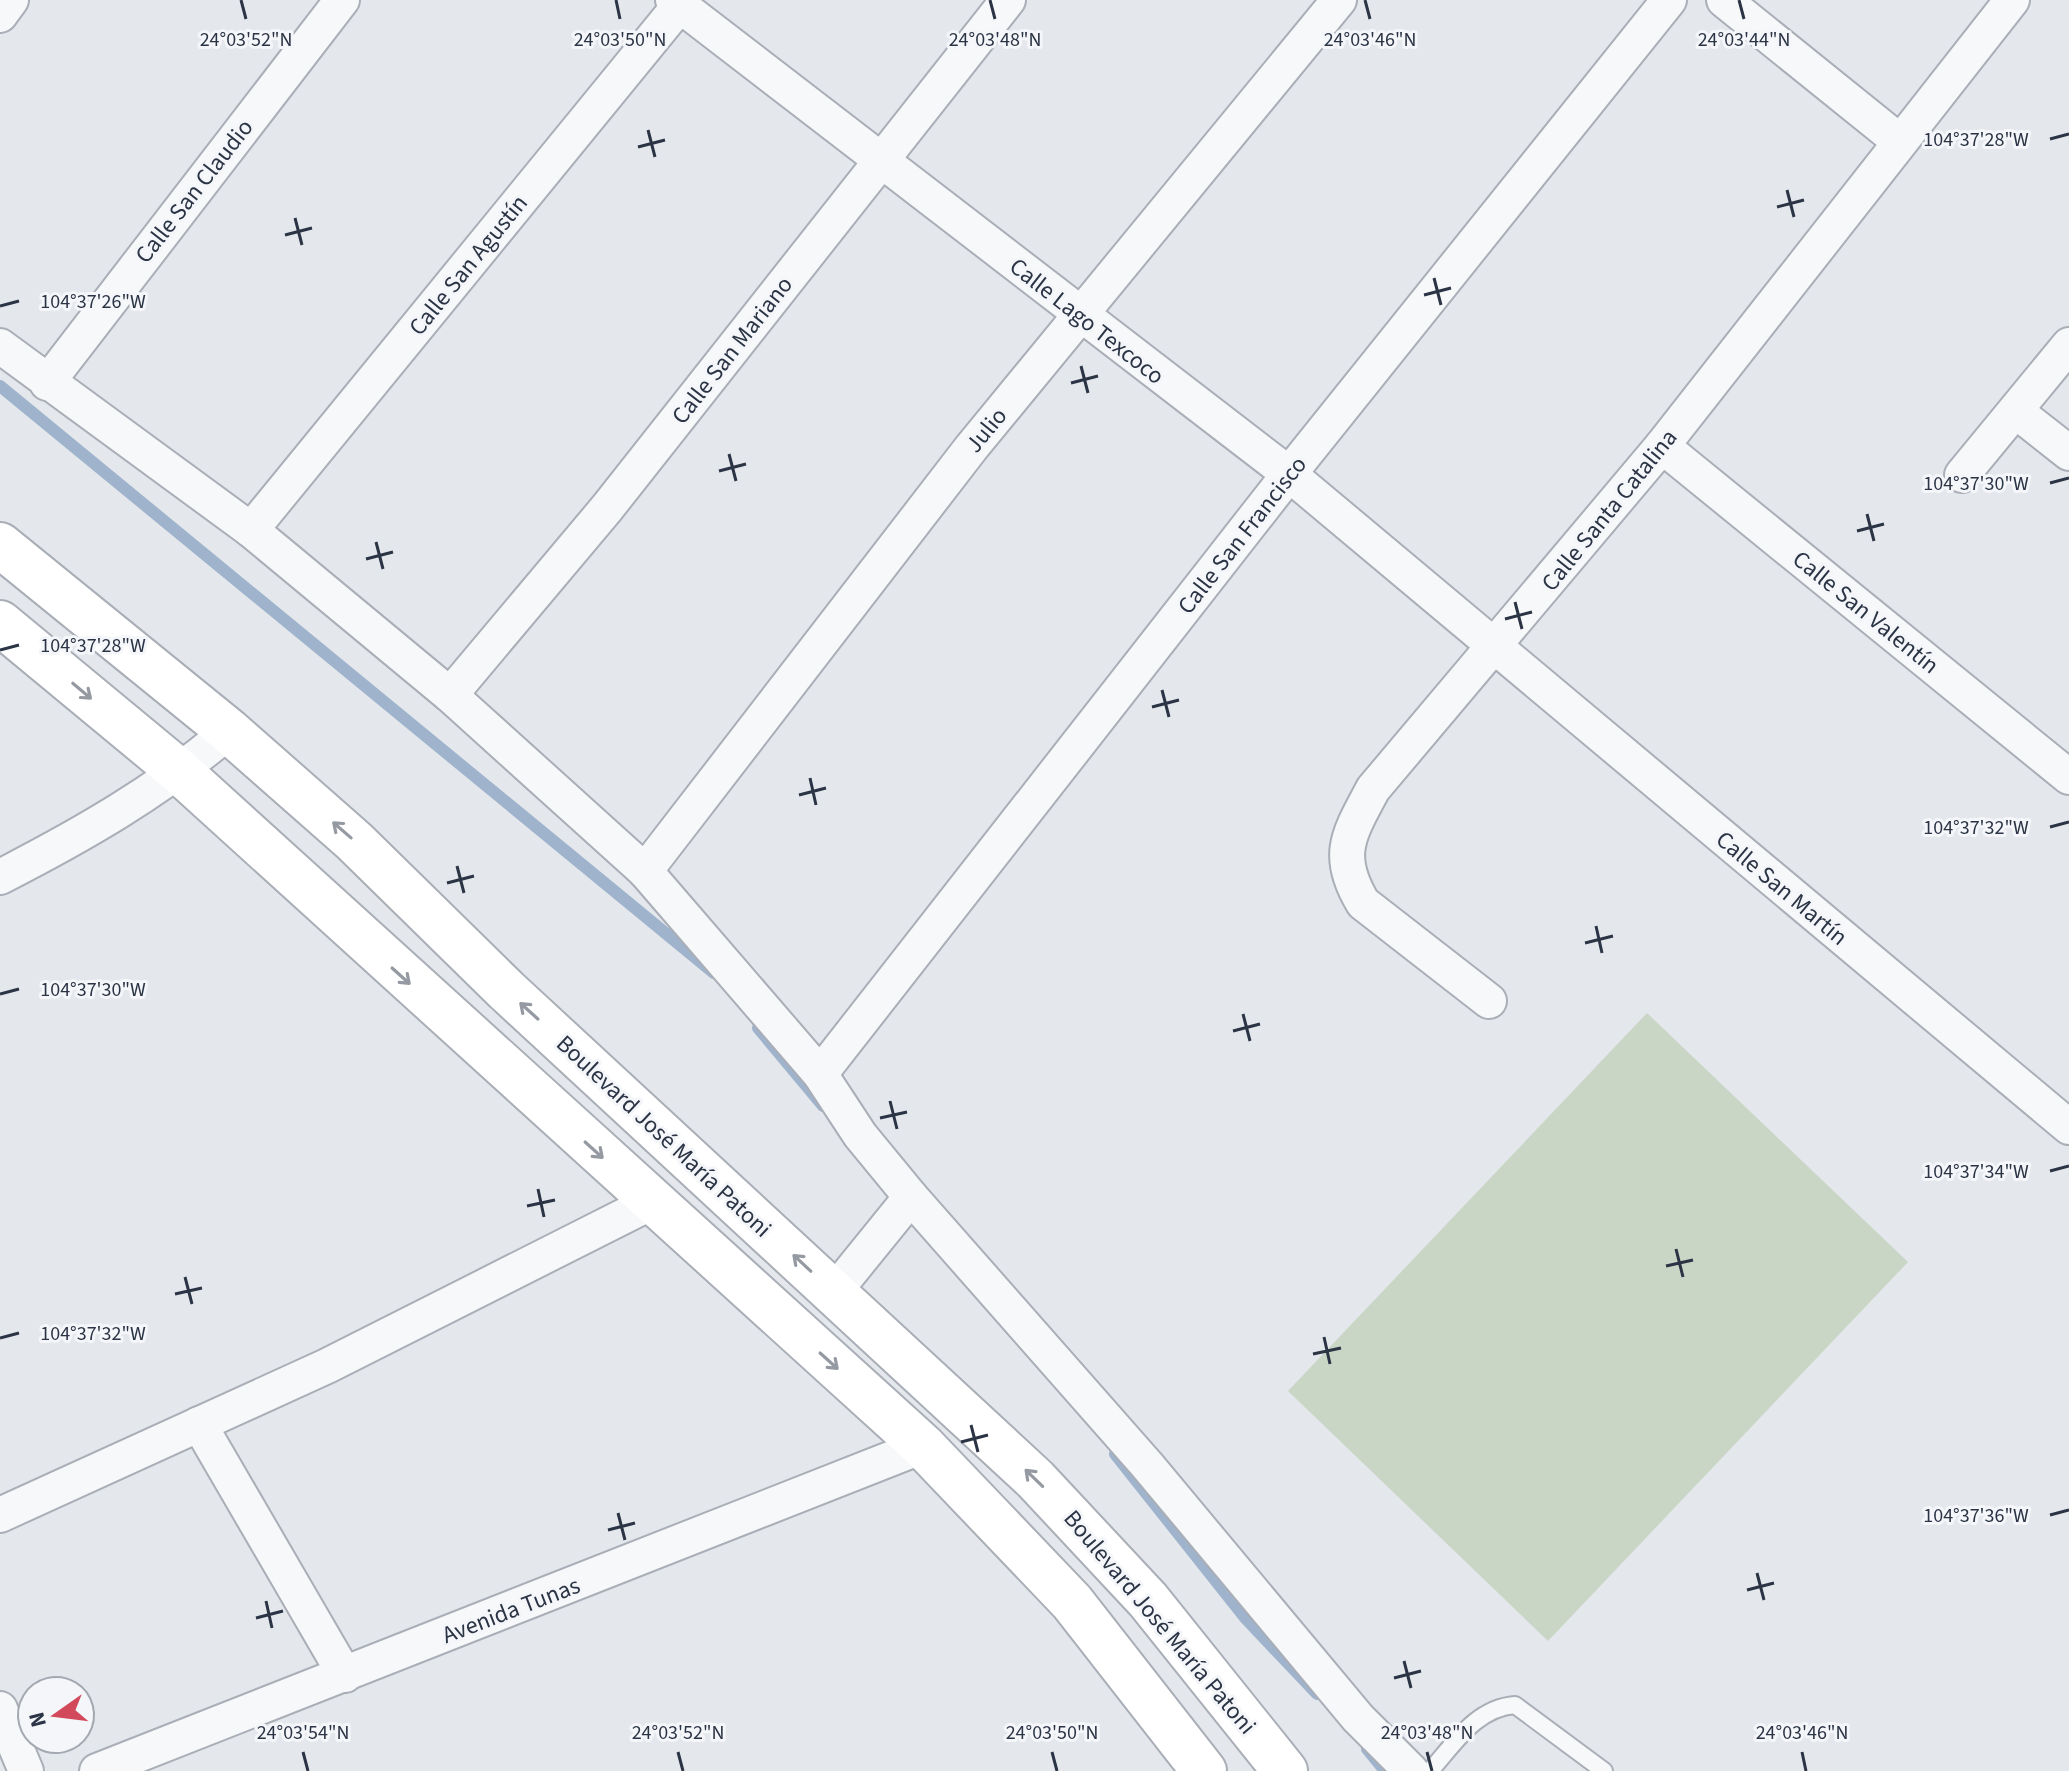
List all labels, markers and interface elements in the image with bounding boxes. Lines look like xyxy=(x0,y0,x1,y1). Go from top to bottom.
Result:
text: 24°03'52"N xyxy=(200,26,292,54)
text: 24°03'50"N xyxy=(574,26,666,54)
text: 24°03'48"N xyxy=(949,26,1041,54)
text: 24°03'46"N xyxy=(1324,26,1416,54)
text: 24°03'44"N xyxy=(1698,26,1790,54)
street label: Calle San Claudio xyxy=(127,112,262,271)
text: 104°37'28"W xyxy=(1923,126,2029,154)
street label: Calle San Agustín xyxy=(401,187,536,343)
street label: Calle Lago Texcoco xyxy=(1002,250,1172,393)
street label: Calle San Mariano xyxy=(663,269,801,432)
text: 104°37'26"W xyxy=(40,288,146,316)
street label: Julio xyxy=(957,400,1016,461)
street label: Calle Santa Catalina xyxy=(1533,422,1686,599)
street label: Calle San Francisco xyxy=(1169,449,1315,622)
text: 104°37'30"W xyxy=(1923,470,2029,498)
street label: Calle San Valentín xyxy=(1785,542,1947,683)
text: 104°37'28"W xyxy=(40,632,146,660)
one-way arrow xyxy=(71,682,92,700)
text: 104°37'32"W xyxy=(1923,814,2029,842)
one-way arrow xyxy=(332,821,353,840)
street label: Calle San Martín xyxy=(1708,823,1855,954)
one-way arrow xyxy=(391,966,411,985)
text: 104°37'30"W xyxy=(40,976,146,1004)
one-way arrow xyxy=(519,1003,539,1021)
street label: Boulevard José María Patoni xyxy=(548,1027,779,1246)
one-way arrow xyxy=(583,1141,603,1159)
text: 104°37'34"W xyxy=(1923,1158,2029,1186)
one-way arrow xyxy=(793,1254,813,1272)
text: 104°37'32"W xyxy=(40,1320,146,1348)
one-way arrow xyxy=(818,1352,838,1370)
one-way arrow xyxy=(1025,1469,1044,1488)
text: 104°37'36"W xyxy=(1923,1502,2029,1530)
street label: Boulevard José María Patoni xyxy=(1055,1503,1264,1742)
street label: Avenida Tunas xyxy=(437,1568,585,1653)
north arrow xyxy=(16,1675,96,1755)
text: N xyxy=(20,1709,55,1731)
text: 24°03'54"N xyxy=(257,1719,349,1747)
text: 24°03'52"N xyxy=(632,1719,724,1747)
text: 24°03'50"N xyxy=(1006,1719,1098,1747)
text: 24°03'48"N xyxy=(1381,1719,1473,1747)
text: 24°03'46"N xyxy=(1756,1719,1848,1747)

